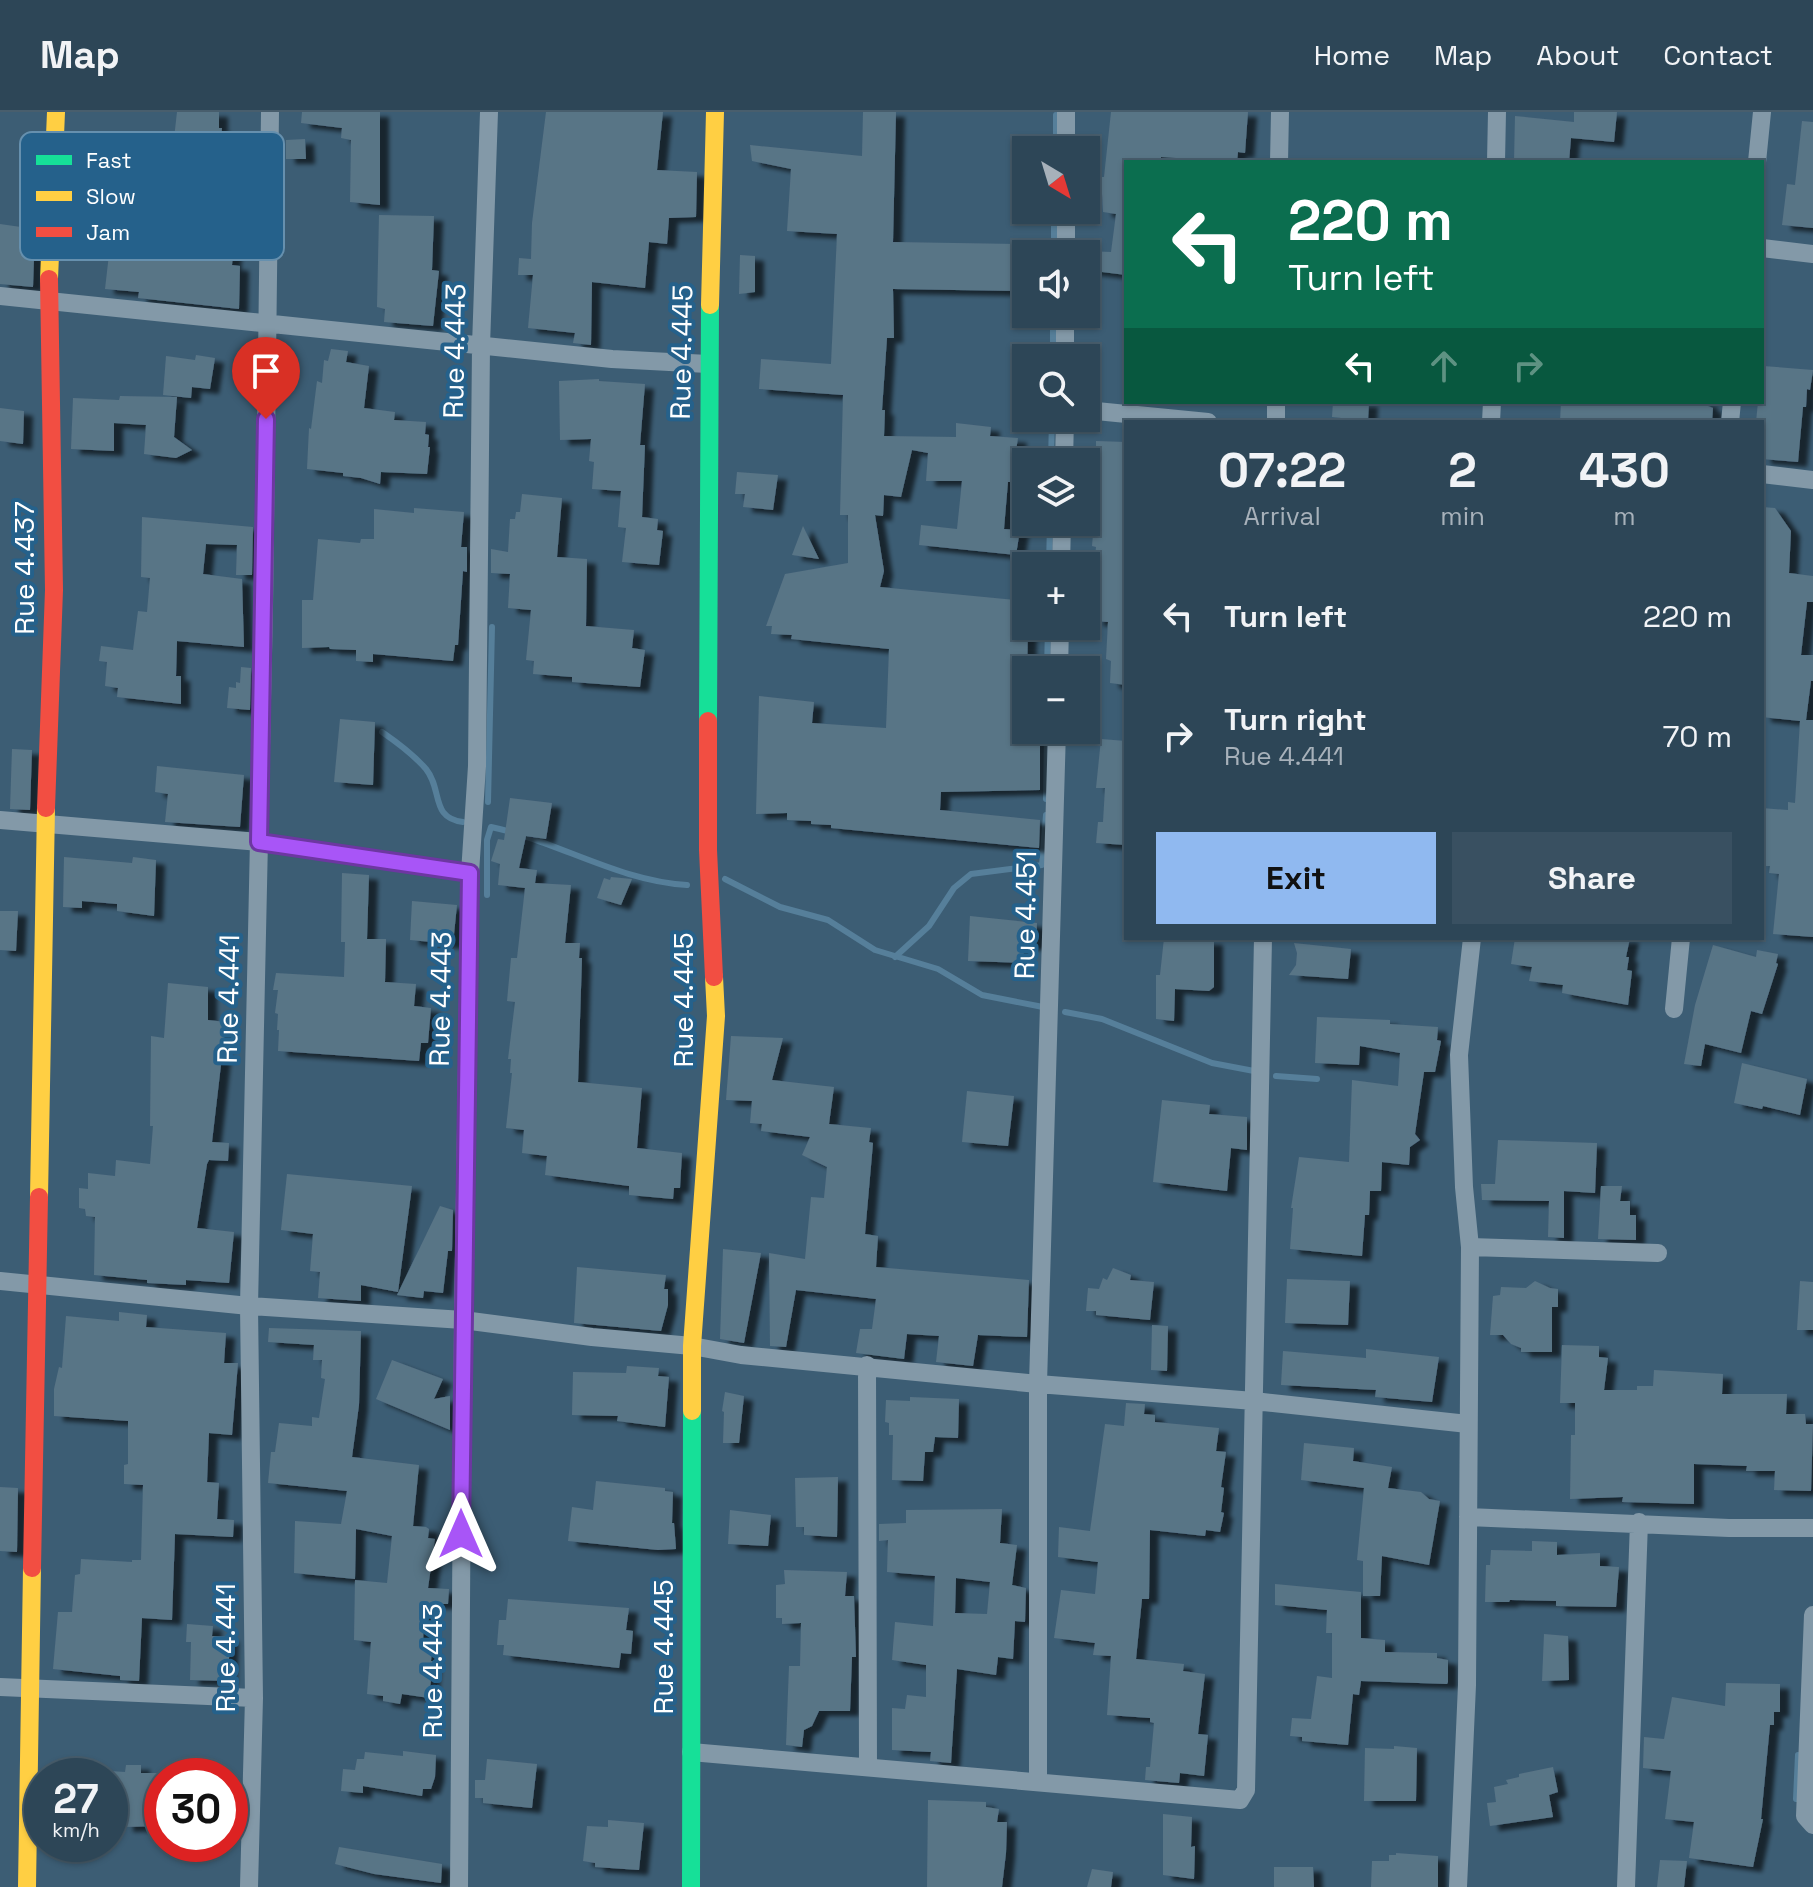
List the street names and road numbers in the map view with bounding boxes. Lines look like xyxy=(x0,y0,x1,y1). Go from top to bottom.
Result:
street label: Rue 4.443 xyxy=(435,283,473,419)
street label: Rue 4.445 xyxy=(662,284,700,420)
street label: Rue 4.437 xyxy=(6,501,42,635)
street label: Rue 4.451 xyxy=(1006,850,1044,980)
street label: Rue 4.443 xyxy=(421,931,459,1067)
street label: Rue 4.445 xyxy=(665,933,701,1067)
street label: Rue 4.441 xyxy=(209,934,247,1064)
street label: Rue 4.445 xyxy=(645,1580,681,1714)
street label: Rue 4.441 xyxy=(207,1583,243,1713)
street label: Rue 4.443 xyxy=(414,1603,450,1739)

